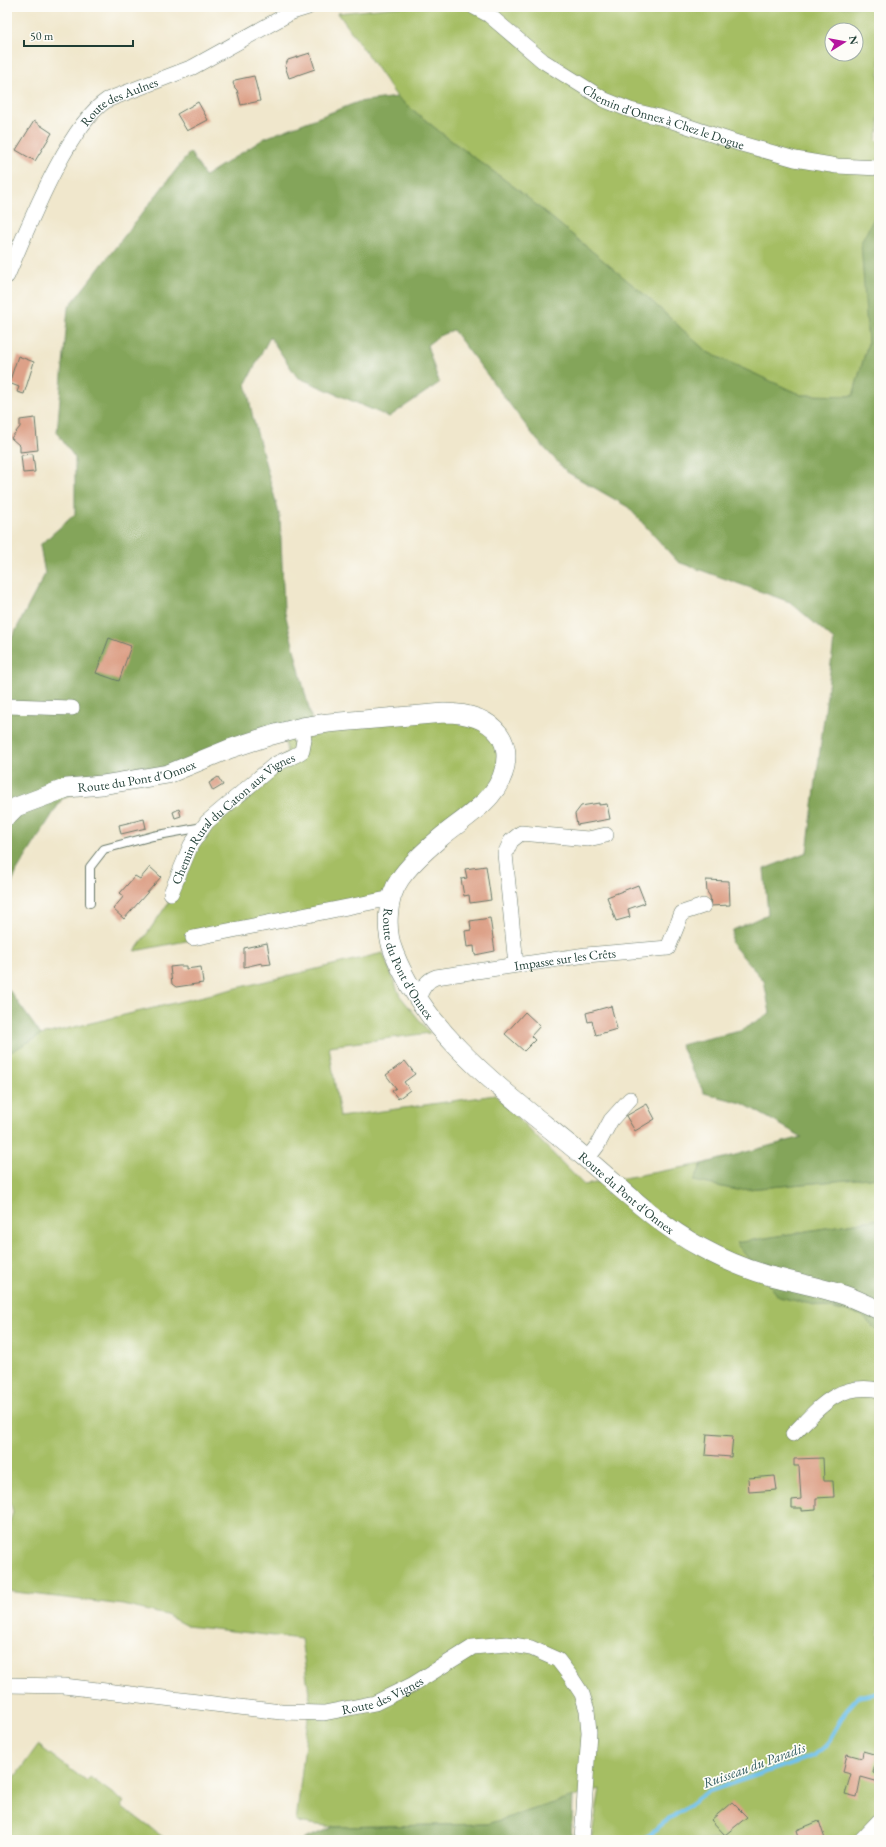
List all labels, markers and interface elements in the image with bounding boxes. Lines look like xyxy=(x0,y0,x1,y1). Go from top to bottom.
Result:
scale bar xyxy=(24,22,133,48)
north arrow xyxy=(824,22,864,62)
text: 50 m xyxy=(30,28,54,44)
text: N xyxy=(846,34,862,46)
street label: Route des Aulnes xyxy=(76,73,160,129)
street label: Chemin d'Onnex à Chez le Dogue xyxy=(580,80,746,153)
street label: Chemin Rural du Caton aux Vignes xyxy=(167,748,297,887)
street label: Route du Pont d'Onnex xyxy=(77,755,198,796)
street label: Route du Pont d'Onnex xyxy=(380,907,438,1023)
street label: Impasse sur les Crêts xyxy=(513,944,616,974)
street label: Route du Pont d'Onnex xyxy=(575,1147,679,1238)
street label: Route des Vignes xyxy=(340,1672,426,1718)
water label: Ruisseau du Paradis xyxy=(700,1738,808,1792)

